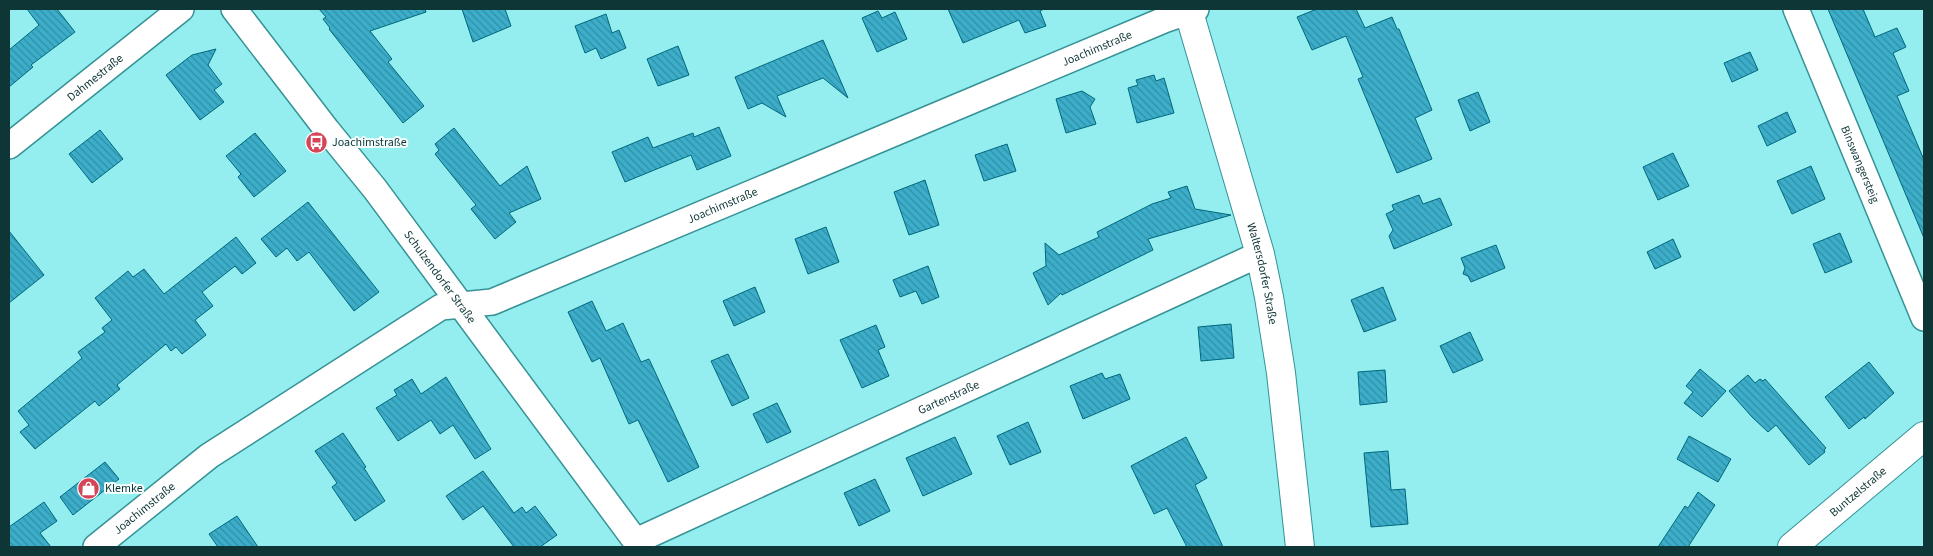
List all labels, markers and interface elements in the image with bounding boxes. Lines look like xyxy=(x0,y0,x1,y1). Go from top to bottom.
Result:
street label: Joachimstraße xyxy=(1059,26,1135,70)
street label: Dahmestraße xyxy=(63,50,127,105)
street label: Binswangersteig xyxy=(1837,123,1884,206)
bus stop icon: Joachimstraße xyxy=(304,130,328,154)
place label: Joachimstraße xyxy=(332,134,407,151)
street label: Joachimstraße xyxy=(685,183,760,228)
street label: Waltersdorfer Straße xyxy=(1243,221,1282,326)
street label: Schulzendorfer Straße xyxy=(400,227,480,327)
street label: Gartenstraße xyxy=(915,376,982,419)
street label: Buntzelstraße xyxy=(1826,463,1890,521)
shop icon: Klemke xyxy=(77,476,101,500)
street label: Joachimstraße xyxy=(110,478,179,538)
place label: Klemke xyxy=(105,480,143,497)

